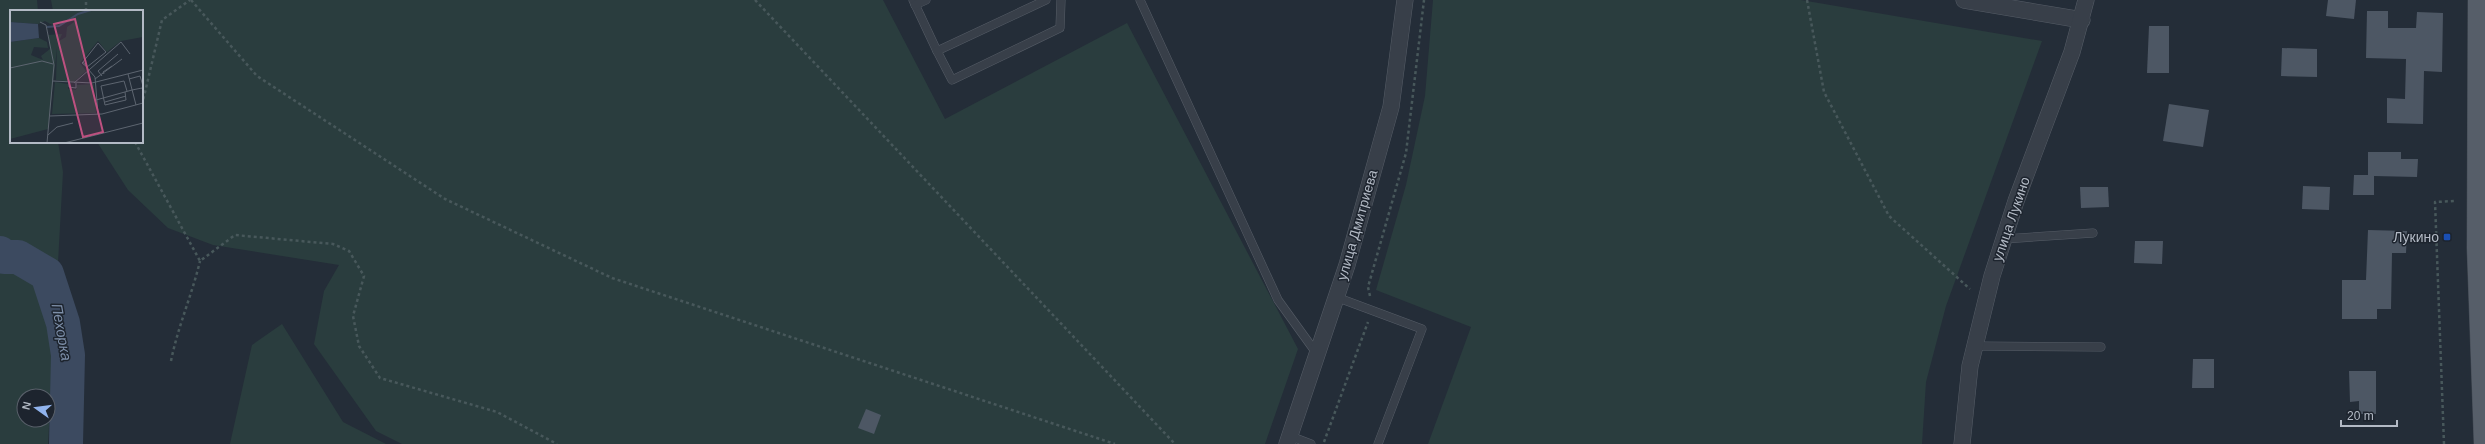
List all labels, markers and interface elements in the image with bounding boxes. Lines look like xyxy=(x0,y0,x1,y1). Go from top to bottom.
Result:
inset map xyxy=(10,10,143,143)
street label: улица Дмитриева xyxy=(1334,168,1380,282)
street label: улица Лукино xyxy=(1989,175,2033,263)
place label: Лукино xyxy=(2393,229,2439,245)
marker: Лукино xyxy=(2442,232,2452,242)
water label: Пехорка xyxy=(49,302,75,362)
north arrow xyxy=(16,388,56,428)
text: N xyxy=(20,400,33,411)
scale bar xyxy=(2341,402,2397,428)
text: 20 m xyxy=(2347,409,2374,423)

